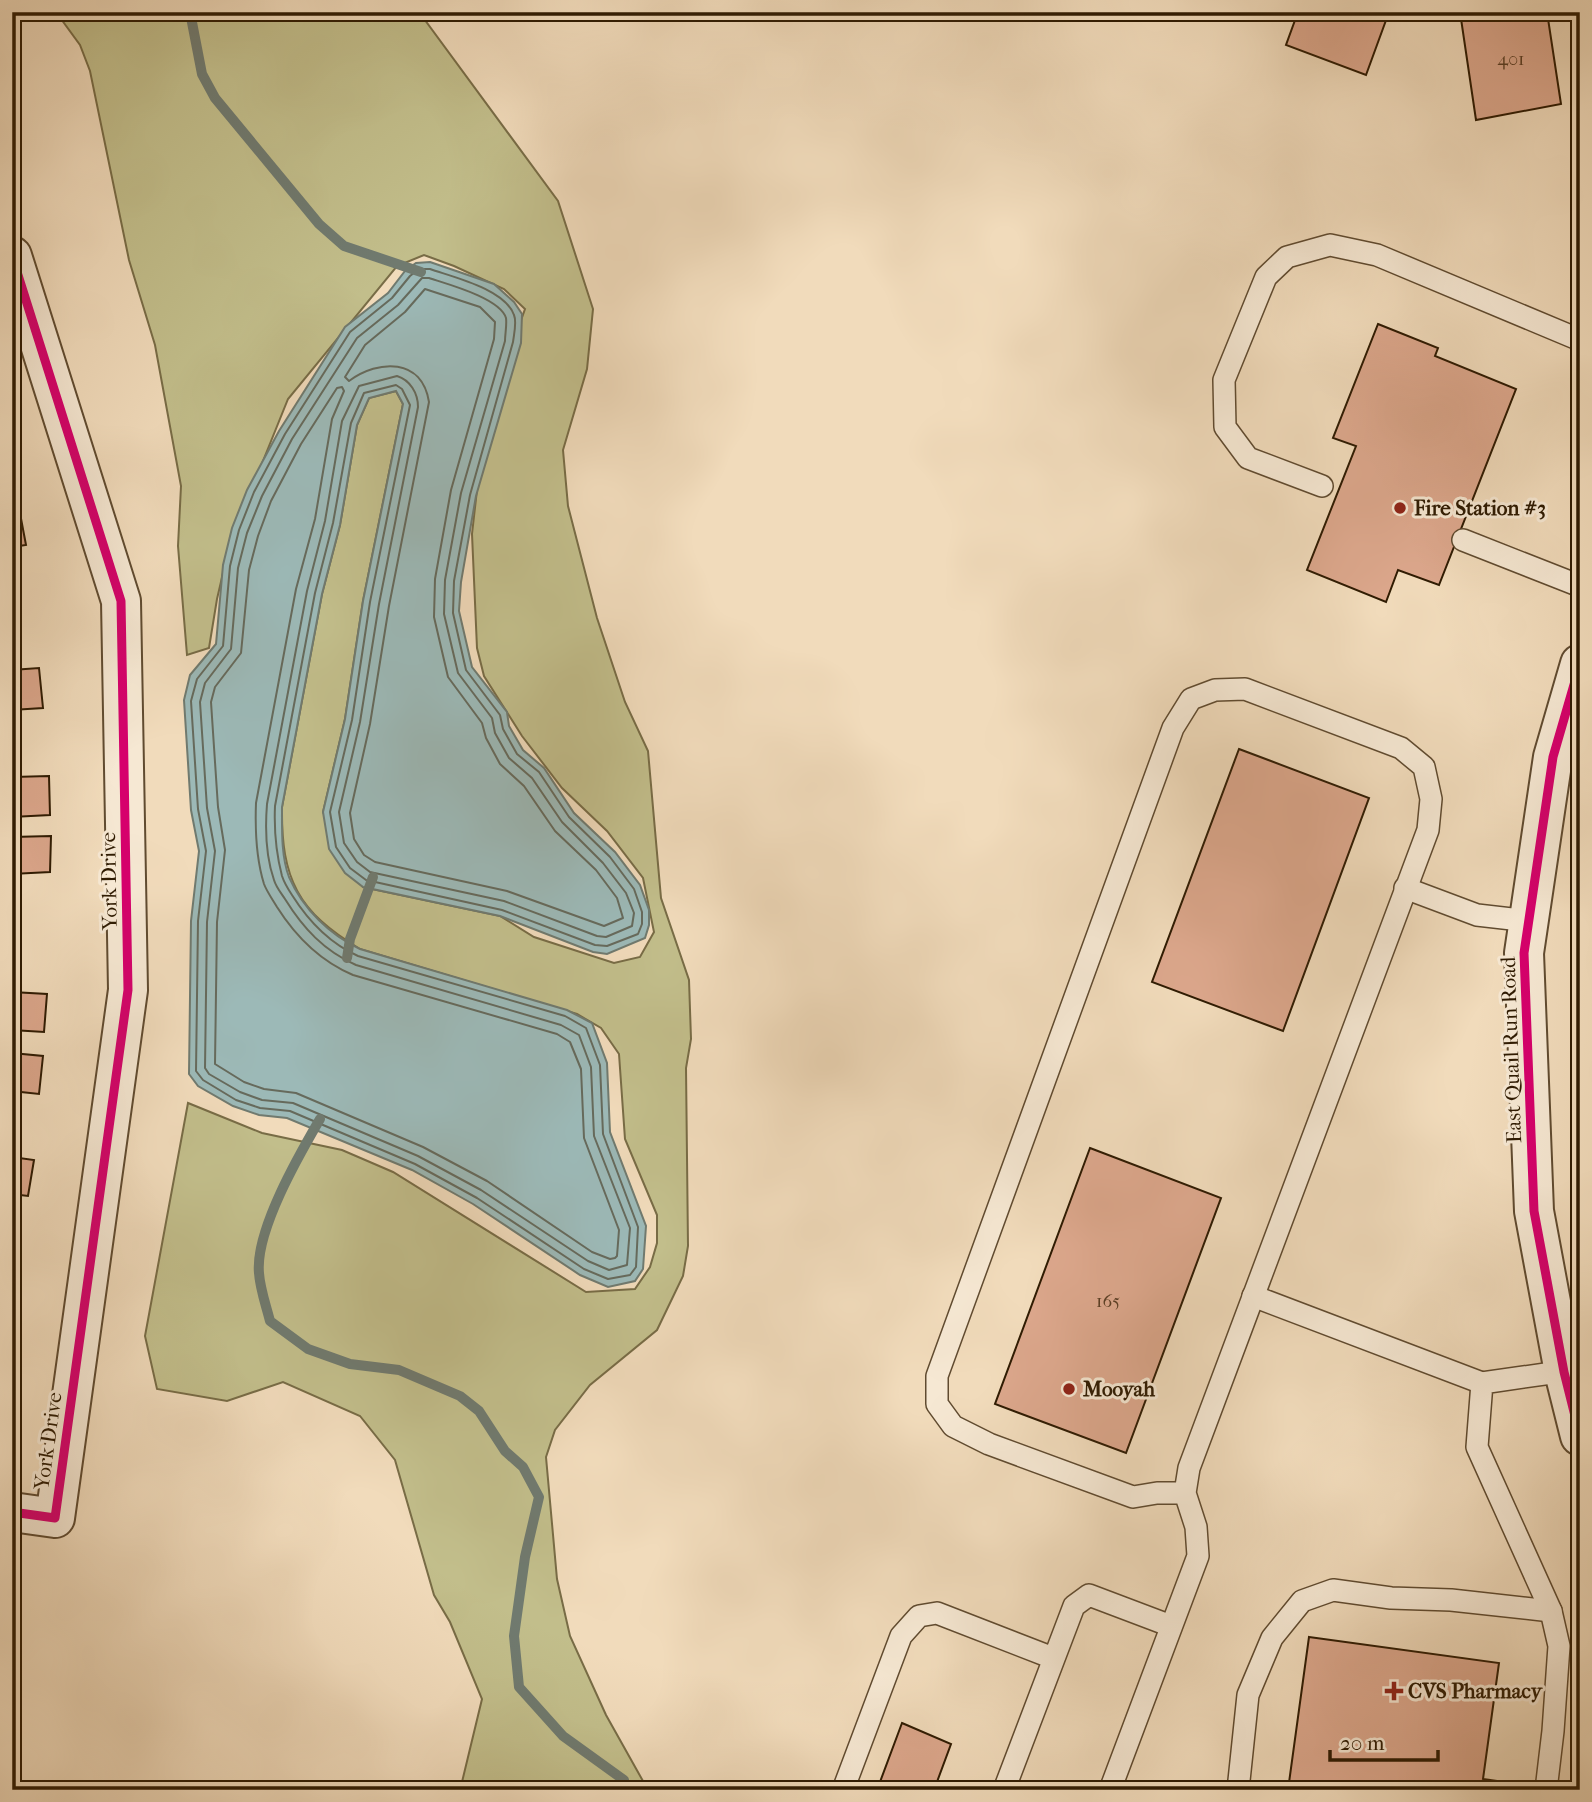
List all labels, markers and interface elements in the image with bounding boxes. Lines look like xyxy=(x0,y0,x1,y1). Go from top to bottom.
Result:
house number: 401 xyxy=(1498,49,1524,70)
place label: Fire Station #3 xyxy=(1413,496,1546,520)
marker: Fire Station #3 xyxy=(1392,500,1408,516)
street label: York Drive xyxy=(96,832,122,931)
street label: East Quail Run Road xyxy=(1496,956,1526,1144)
house number: 165 xyxy=(1096,1291,1120,1312)
place label: Mooyah xyxy=(1082,1377,1155,1401)
marker: Mooyah xyxy=(1061,1381,1077,1397)
street label: York Drive xyxy=(29,1391,67,1492)
place label: CVS Pharmacy xyxy=(1408,1679,1544,1703)
marker: CVS Pharmacy xyxy=(1386,1683,1402,1699)
scale bar xyxy=(1330,1718,1438,1762)
text: 20 m xyxy=(1340,1731,1385,1755)

